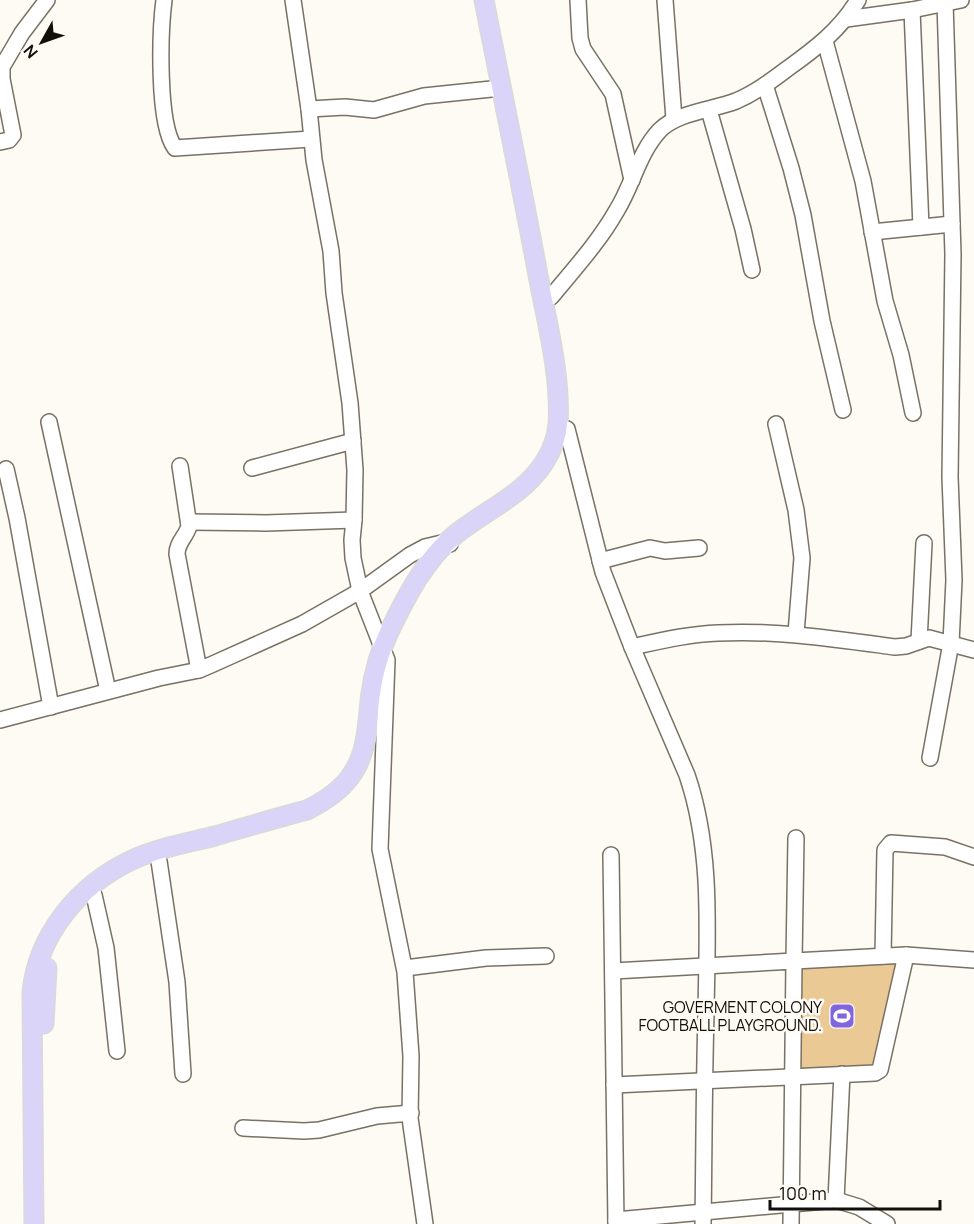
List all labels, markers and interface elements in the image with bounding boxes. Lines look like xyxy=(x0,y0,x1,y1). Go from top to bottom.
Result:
north arrow xyxy=(12,12,72,72)
text: N xyxy=(18,40,43,63)
place label: GOVERMENT COLONY FOOTBALL PLAYGROUND. xyxy=(638,996,822,1036)
sports icon: GOVERMENT COLONY FOOTBALL PLAYGROUND. xyxy=(827,1001,857,1031)
scale bar xyxy=(770,1173,940,1211)
text: 100 m xyxy=(779,1181,827,1205)

